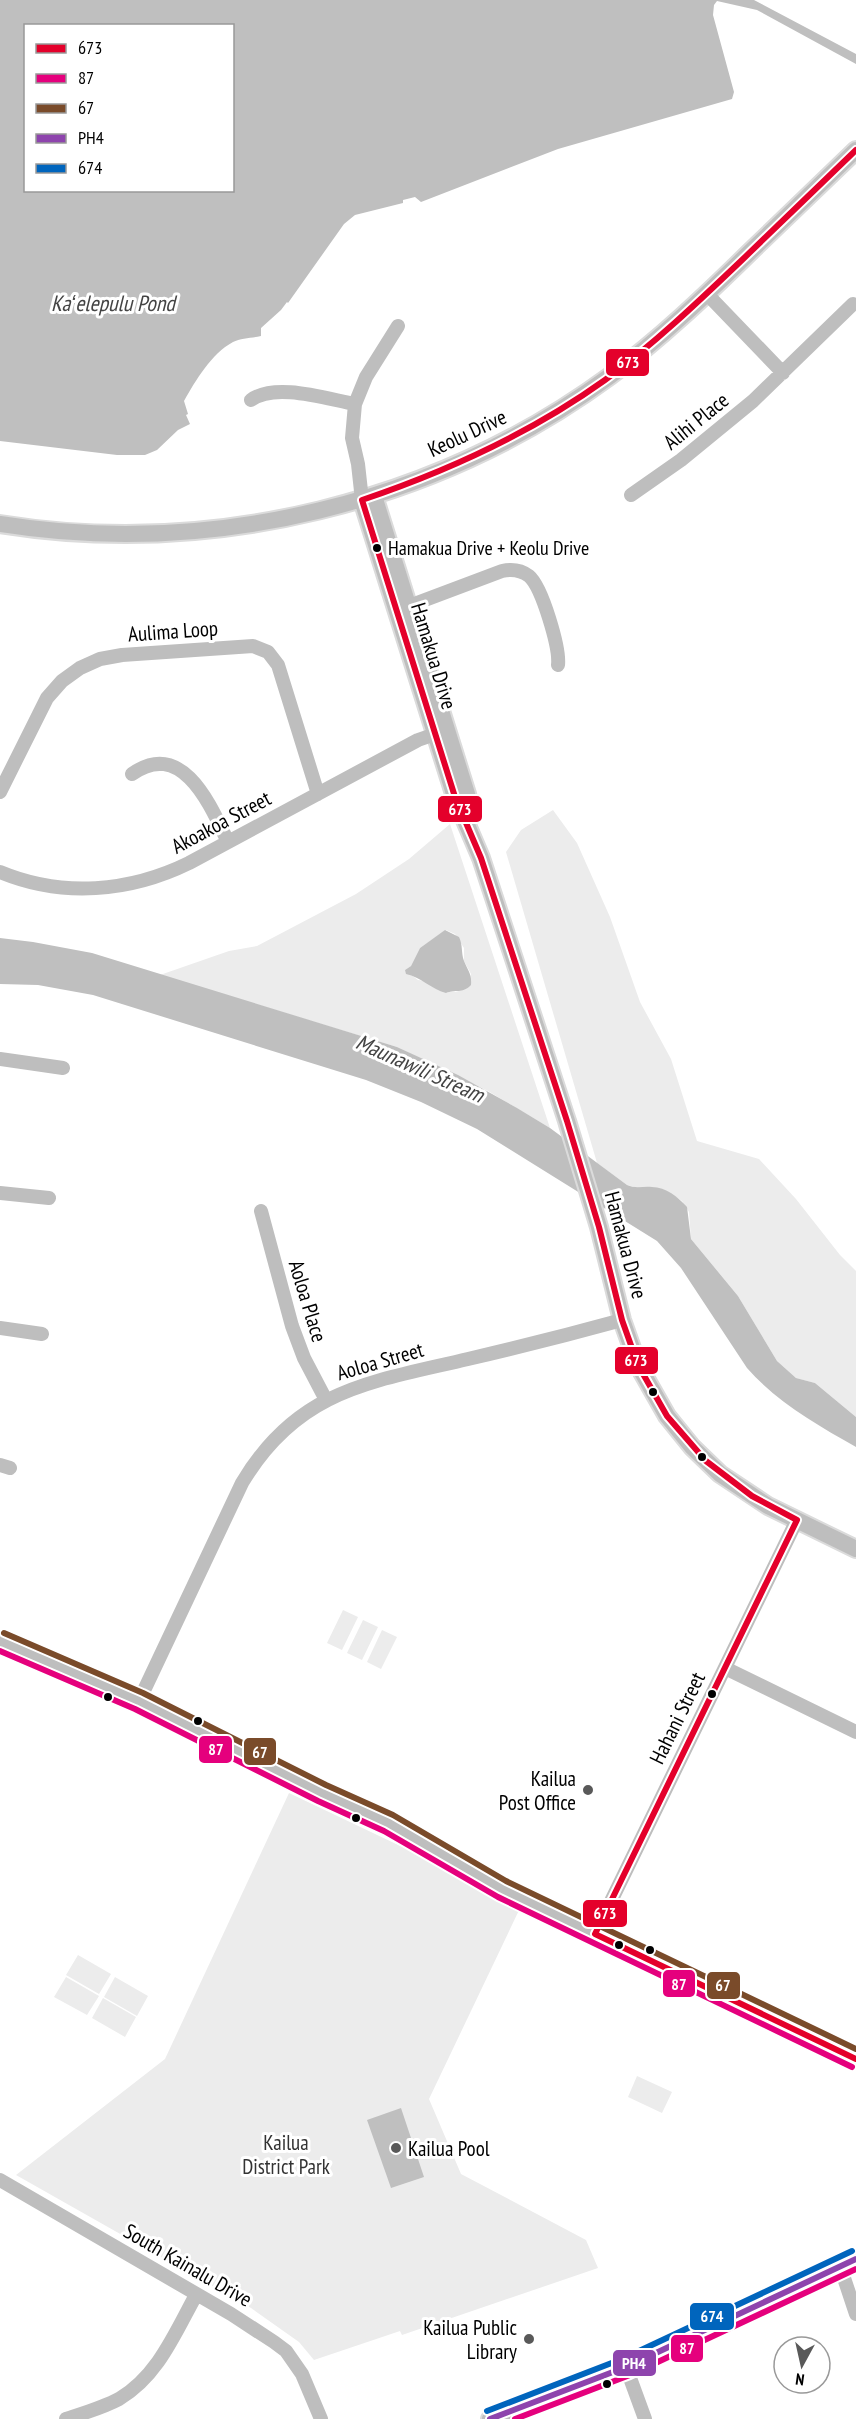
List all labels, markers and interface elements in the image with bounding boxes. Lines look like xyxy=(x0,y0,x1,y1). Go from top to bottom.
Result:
legend xyxy=(24,24,234,192)
text: 673 xyxy=(78,36,102,59)
text: 87 xyxy=(78,66,94,89)
text: 67 xyxy=(78,96,94,119)
text: PH4 xyxy=(78,126,104,149)
text: 674 xyxy=(78,156,102,179)
water label: Kaʻelepulu Pond xyxy=(51,289,178,317)
line badge: 673 xyxy=(605,348,650,377)
text: 673 xyxy=(617,352,639,372)
street label: Alihi Place xyxy=(658,387,734,455)
street label: Keolu Drive xyxy=(423,403,511,463)
place label: Hamakua Drive + Keolu Drive xyxy=(388,535,589,561)
marker: Hamakua Drive + Keolu Drive xyxy=(371,542,383,554)
street label: Hamakua Drive xyxy=(405,599,463,713)
street label: Aulima Loop xyxy=(127,614,219,648)
street label: Akoakoa Street xyxy=(167,784,276,859)
line badge: 673 xyxy=(437,795,483,823)
text: 673 xyxy=(449,799,471,819)
water label: Maunawili Stream xyxy=(352,1027,490,1109)
street label: Hamakua Drive xyxy=(599,1188,653,1302)
street label: Aoloa Place xyxy=(283,1257,333,1345)
street label: Aoloa Street xyxy=(333,1336,427,1386)
line badge: 673 xyxy=(614,1346,659,1375)
text: 673 xyxy=(625,1350,647,1370)
unlabelled marker xyxy=(647,1386,659,1398)
unlabelled marker xyxy=(696,1451,708,1463)
street label: Hahani Street xyxy=(643,1667,711,1768)
unlabelled marker xyxy=(706,1688,718,1700)
unlabelled marker xyxy=(102,1691,114,1703)
unlabelled marker xyxy=(192,1715,204,1727)
line badge: 87 xyxy=(198,1735,233,1764)
line badge: 67 xyxy=(243,1737,277,1766)
text: 87 xyxy=(208,1739,224,1759)
text: 67 xyxy=(252,1742,268,1762)
place label: Kailua Post Office xyxy=(499,1765,576,1816)
marker: Kailua Post Office xyxy=(581,1783,595,1797)
unlabelled marker xyxy=(350,1812,362,1824)
line badge: 673 xyxy=(582,1899,628,1928)
text: 673 xyxy=(594,1903,616,1923)
unlabelled marker xyxy=(613,1939,625,1951)
unlabelled marker xyxy=(644,1944,656,1956)
line badge: 87 xyxy=(662,1969,696,1998)
line badge: 67 xyxy=(706,1971,741,2000)
text: 87 xyxy=(671,1974,687,1994)
text: 67 xyxy=(715,1975,731,1995)
park label: Kailua District Park xyxy=(242,2129,330,2180)
place label: Kailua Pool xyxy=(408,2135,490,2162)
marker: Kailua Pool xyxy=(389,2141,403,2155)
street label: South Kainalu Drive xyxy=(119,2217,257,2313)
line badge: 674 xyxy=(689,2302,735,2331)
text: 674 xyxy=(701,2306,724,2326)
place label: Kailua Public Library xyxy=(423,2314,518,2365)
marker: Kailua Public Library xyxy=(522,2332,536,2346)
line badge: 87 xyxy=(670,2334,704,2363)
north arrow xyxy=(772,2335,832,2395)
text: 87 xyxy=(679,2338,695,2358)
line badge: PH4 xyxy=(612,2349,657,2377)
text: PH4 xyxy=(622,2353,646,2373)
text: N xyxy=(794,2369,806,2390)
unlabelled marker xyxy=(601,2378,613,2390)

